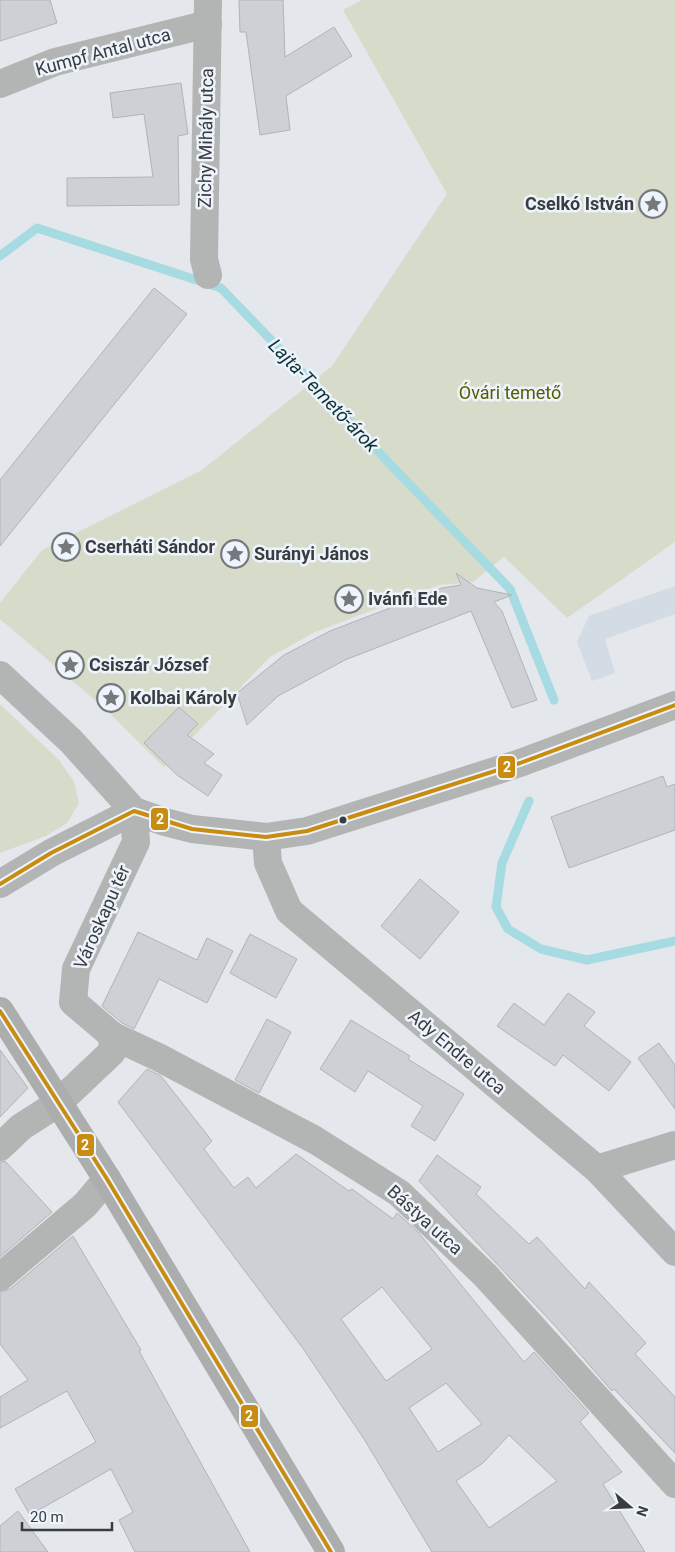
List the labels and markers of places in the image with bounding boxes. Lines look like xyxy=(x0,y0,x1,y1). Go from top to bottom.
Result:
place icon: Cselkó István xyxy=(638,189,668,219)
place label: Cselkó István xyxy=(525,193,634,214)
place icon: Cserháti Sándor xyxy=(51,532,81,562)
place label: Cserháti Sándor xyxy=(85,536,215,557)
place icon: Surányi János xyxy=(220,539,250,569)
place label: Surányi János xyxy=(254,543,369,564)
place icon: Ivánfi Ede xyxy=(334,584,364,614)
place label: Ivánfi Ede xyxy=(368,588,448,609)
place icon: Csiszár József xyxy=(55,650,85,680)
place label: Csiszár József xyxy=(89,654,209,675)
place icon: Kolbai Károly xyxy=(96,683,126,713)
place label: Kolbai Károly xyxy=(130,687,237,708)
unlabelled marker xyxy=(338,815,348,825)

